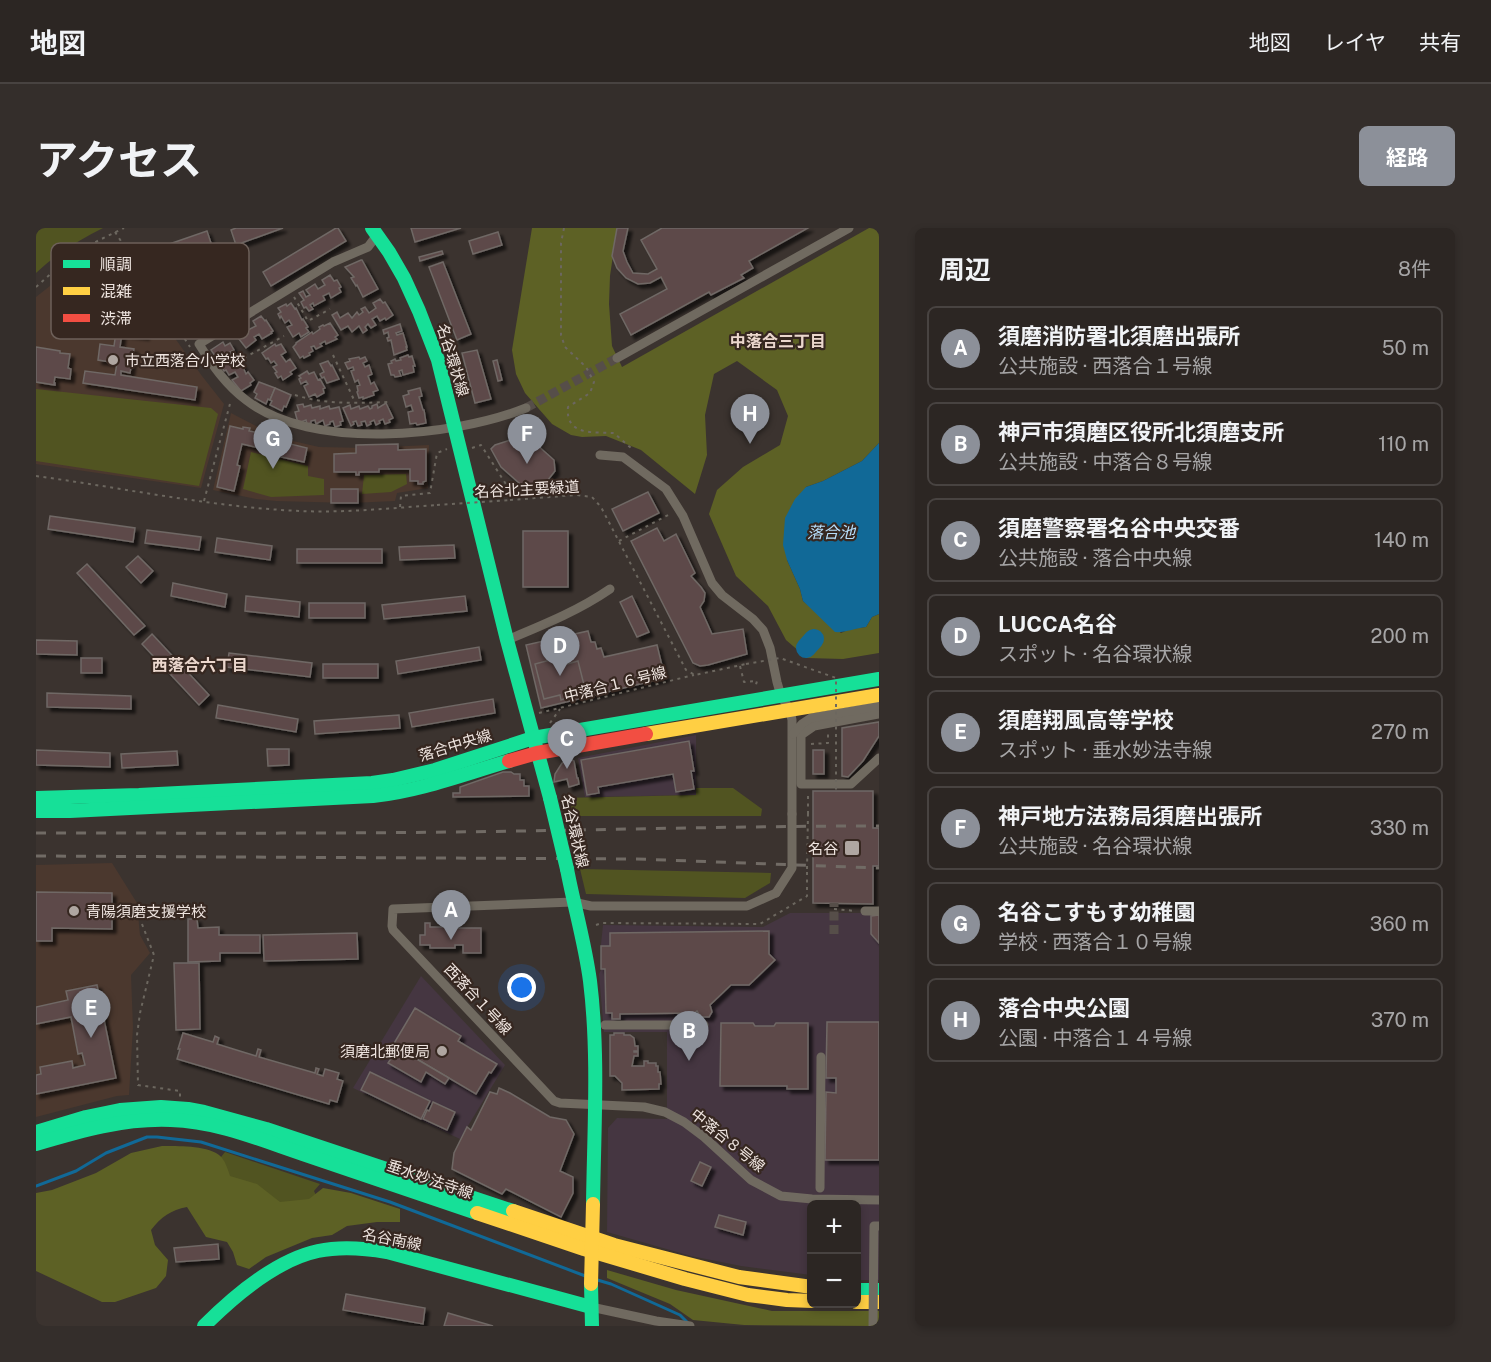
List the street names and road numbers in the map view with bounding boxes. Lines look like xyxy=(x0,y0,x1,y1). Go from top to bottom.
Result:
street label: 名谷環状線 xyxy=(434,322,472,398)
street label: 名谷北主要緑道 xyxy=(474,478,580,500)
street label: 中落合１６号線 xyxy=(562,663,668,705)
street label: 落合中央線 xyxy=(417,726,493,764)
street label: 名谷環状線 xyxy=(558,793,592,869)
street label: 西落合１号線 xyxy=(441,960,515,1038)
street label: 中落合８号線 xyxy=(688,1105,768,1175)
street label: 垂水妙法寺線 xyxy=(385,1156,475,1202)
street label: 名谷南線 xyxy=(361,1225,423,1253)

